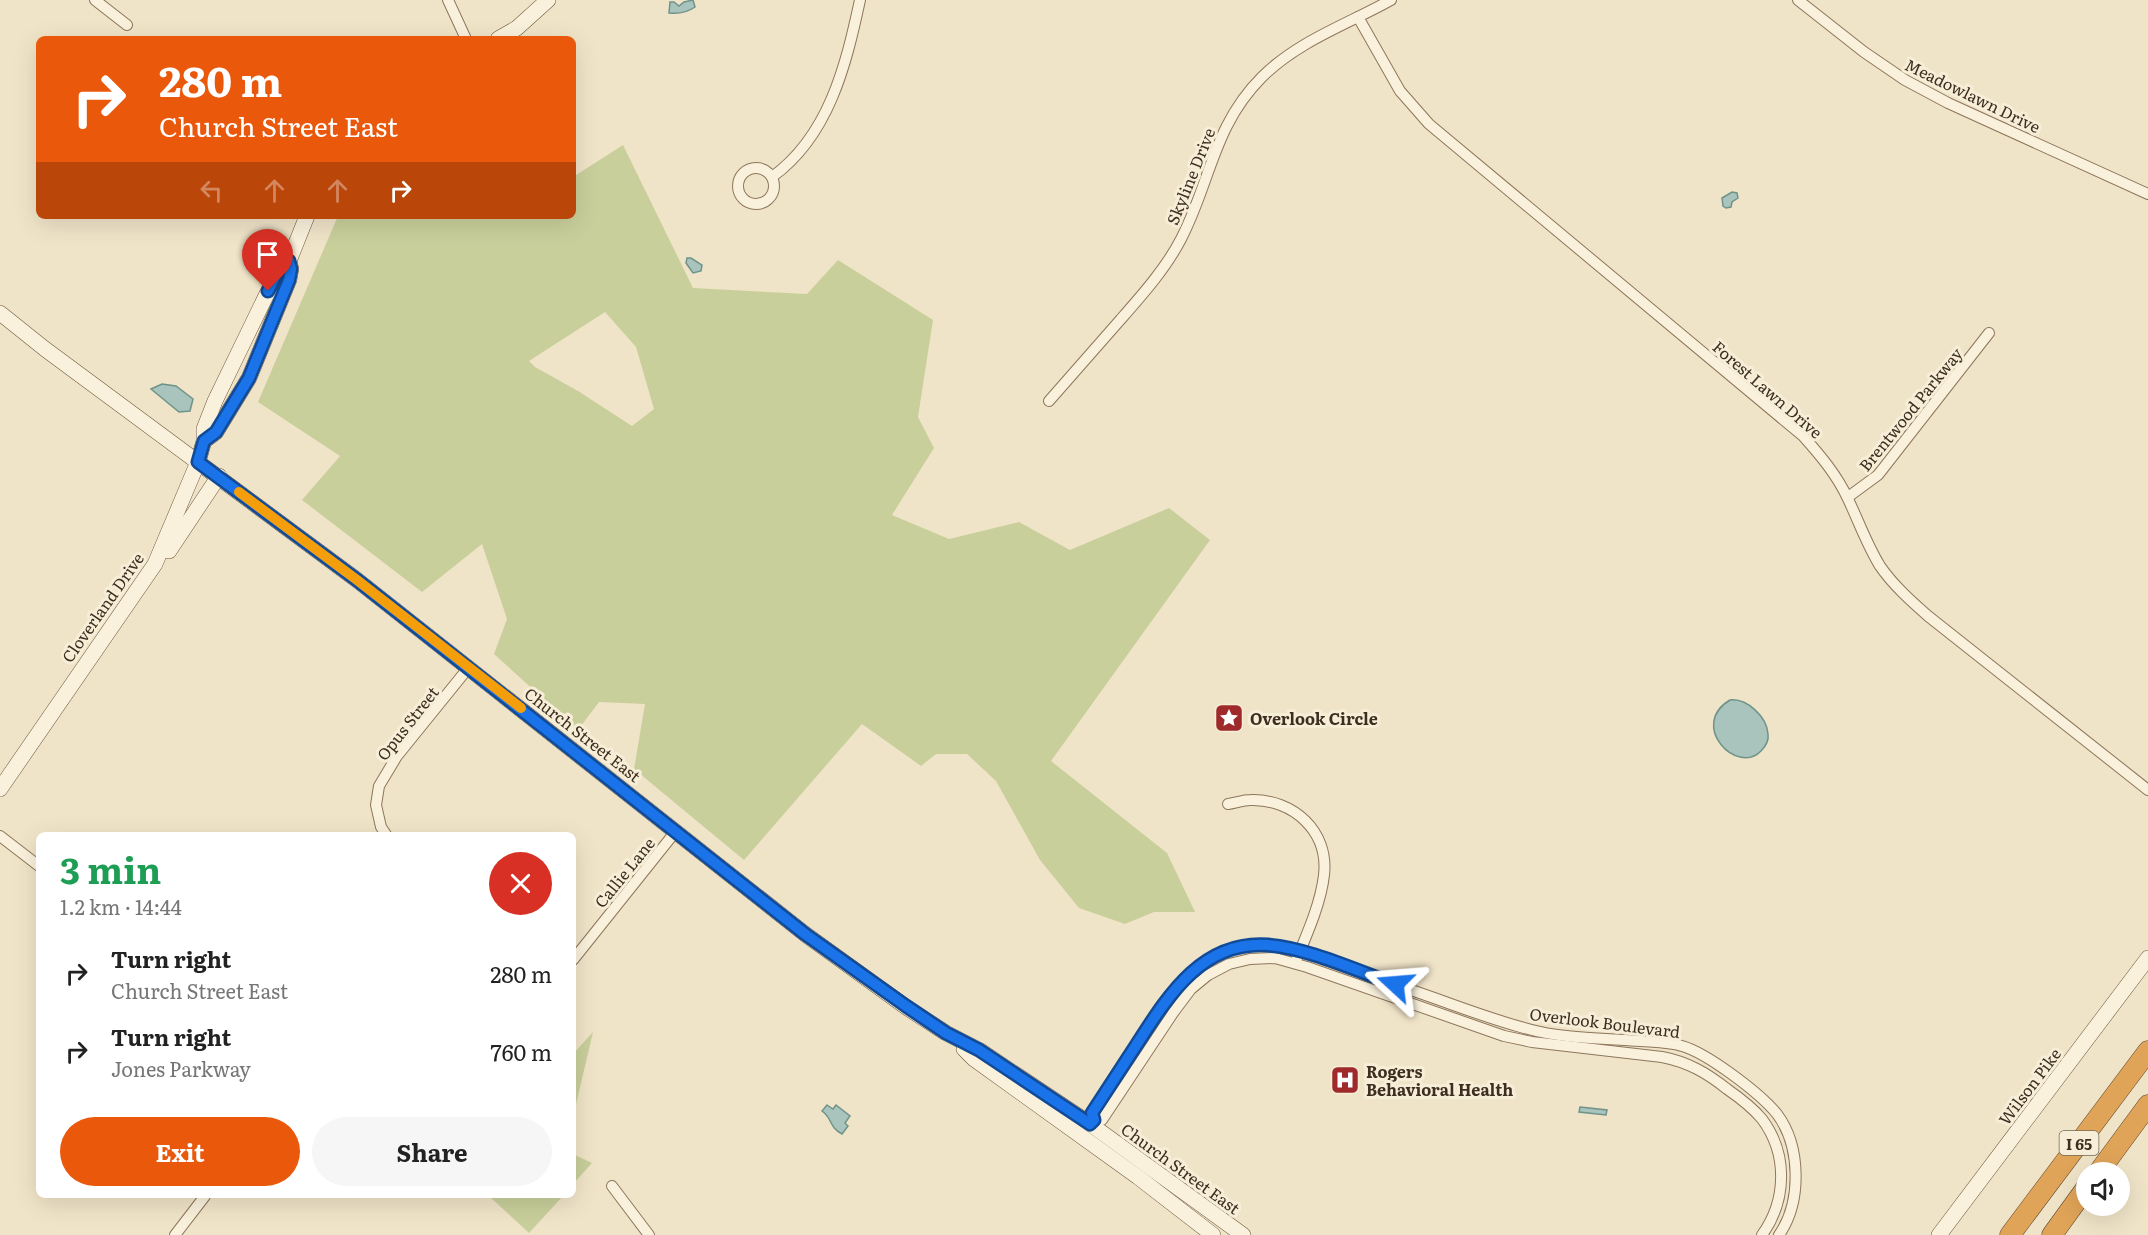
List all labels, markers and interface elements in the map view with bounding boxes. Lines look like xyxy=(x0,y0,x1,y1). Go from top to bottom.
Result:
text: 280 m xyxy=(159,48,282,110)
street label: Meadowlawn Drive xyxy=(1901,52,2045,138)
icon: right xyxy=(60,60,138,138)
text: Church Street East xyxy=(159,105,398,145)
street label: Skyline Drive xyxy=(1160,124,1220,228)
icon: left xyxy=(195,174,228,207)
icon: ahead xyxy=(258,174,291,207)
icon: ahead xyxy=(321,174,354,207)
icon: right xyxy=(384,174,417,207)
pin xyxy=(242,229,293,291)
icon: arrive xyxy=(251,238,284,271)
street label: Forest Lawn Drive xyxy=(1708,335,1828,443)
street label: Brentwood Parkway xyxy=(1853,341,1968,476)
street label: Cloverland Drive xyxy=(55,547,149,667)
street label: Opus Street xyxy=(370,680,444,765)
street label: Church Street East xyxy=(520,681,647,787)
place icon: Overlook Circle xyxy=(1213,702,1245,734)
place label: Overlook Circle xyxy=(1250,706,1378,730)
street label: Callie Lane xyxy=(588,832,660,912)
text: 3 min xyxy=(60,842,161,895)
button: close xyxy=(489,852,552,915)
text: 1.2 km · 14:44 xyxy=(60,891,182,921)
text: Turn right xyxy=(111,942,231,975)
position arrow xyxy=(1363,952,1427,1016)
icon: right xyxy=(60,957,93,990)
text: 280 m xyxy=(490,957,552,990)
text: Church Street East xyxy=(111,975,288,1005)
street label: Overlook Boulevard xyxy=(1528,1001,1682,1043)
text: Turn right xyxy=(111,1020,231,1053)
icon: right xyxy=(60,1035,93,1068)
text: 760 m xyxy=(491,1035,552,1068)
street label: Wilson Pike xyxy=(1992,1042,2066,1130)
text: Jones Parkway xyxy=(111,1053,251,1083)
place label: Rogers Behavioral Health xyxy=(1366,1059,1513,1101)
hospital icon: Rogers Behavioral Health xyxy=(1329,1064,1361,1096)
button: Exit xyxy=(60,1117,300,1186)
button: Share xyxy=(312,1117,552,1186)
street label: Church Street East xyxy=(1117,1117,1246,1220)
road number: I 65 xyxy=(2060,1131,2098,1155)
map controls xyxy=(2076,1162,2130,1216)
button: sound xyxy=(2076,1162,2130,1216)

